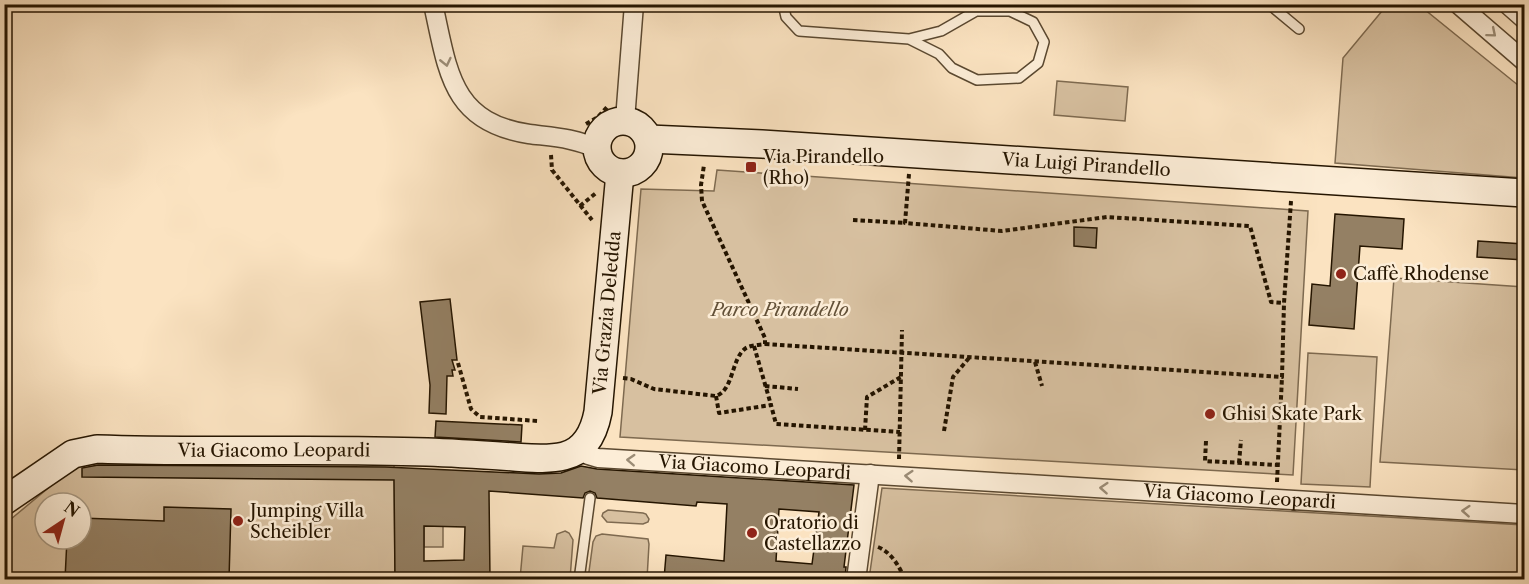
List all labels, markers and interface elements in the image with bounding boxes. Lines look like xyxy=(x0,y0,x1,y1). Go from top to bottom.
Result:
one-way arrow xyxy=(1485,25,1496,36)
one-way arrow xyxy=(439,56,452,66)
place label: Via Pirandello (Rho) xyxy=(762,146,884,189)
street label: Via Luigi Pirandello xyxy=(1000,148,1171,181)
marker: Via Pirandello (Rho) xyxy=(744,160,758,174)
street label: Via Grazia Deledda xyxy=(589,229,626,397)
place label: Caffè Rhodense xyxy=(1353,263,1489,285)
marker: Caffè Rhodense xyxy=(1334,267,1348,281)
park label: Parco Pirandello xyxy=(709,299,849,321)
place label: Ghisi Skate Park xyxy=(1222,403,1364,425)
marker: Ghisi Skate Park xyxy=(1203,407,1217,421)
street label: Via Giacomo Leopardi xyxy=(177,439,371,462)
street label: Via Giacomo Leopardi xyxy=(657,451,852,484)
one-way arrow xyxy=(626,453,635,466)
one-way arrow xyxy=(905,470,914,483)
street label: Via Giacomo Leopardi xyxy=(1142,480,1337,514)
one-way arrow xyxy=(1099,482,1108,495)
north arrow xyxy=(33,491,93,551)
text: N xyxy=(60,497,83,521)
place label: Jumping Villa Scheibler xyxy=(247,500,365,543)
one-way arrow xyxy=(1462,504,1471,517)
place label: Oratorio di Castellazzo xyxy=(764,512,861,555)
marker: Jumping Villa Scheibler xyxy=(231,514,245,528)
marker: Oratorio di Castellazzo xyxy=(745,526,759,540)

